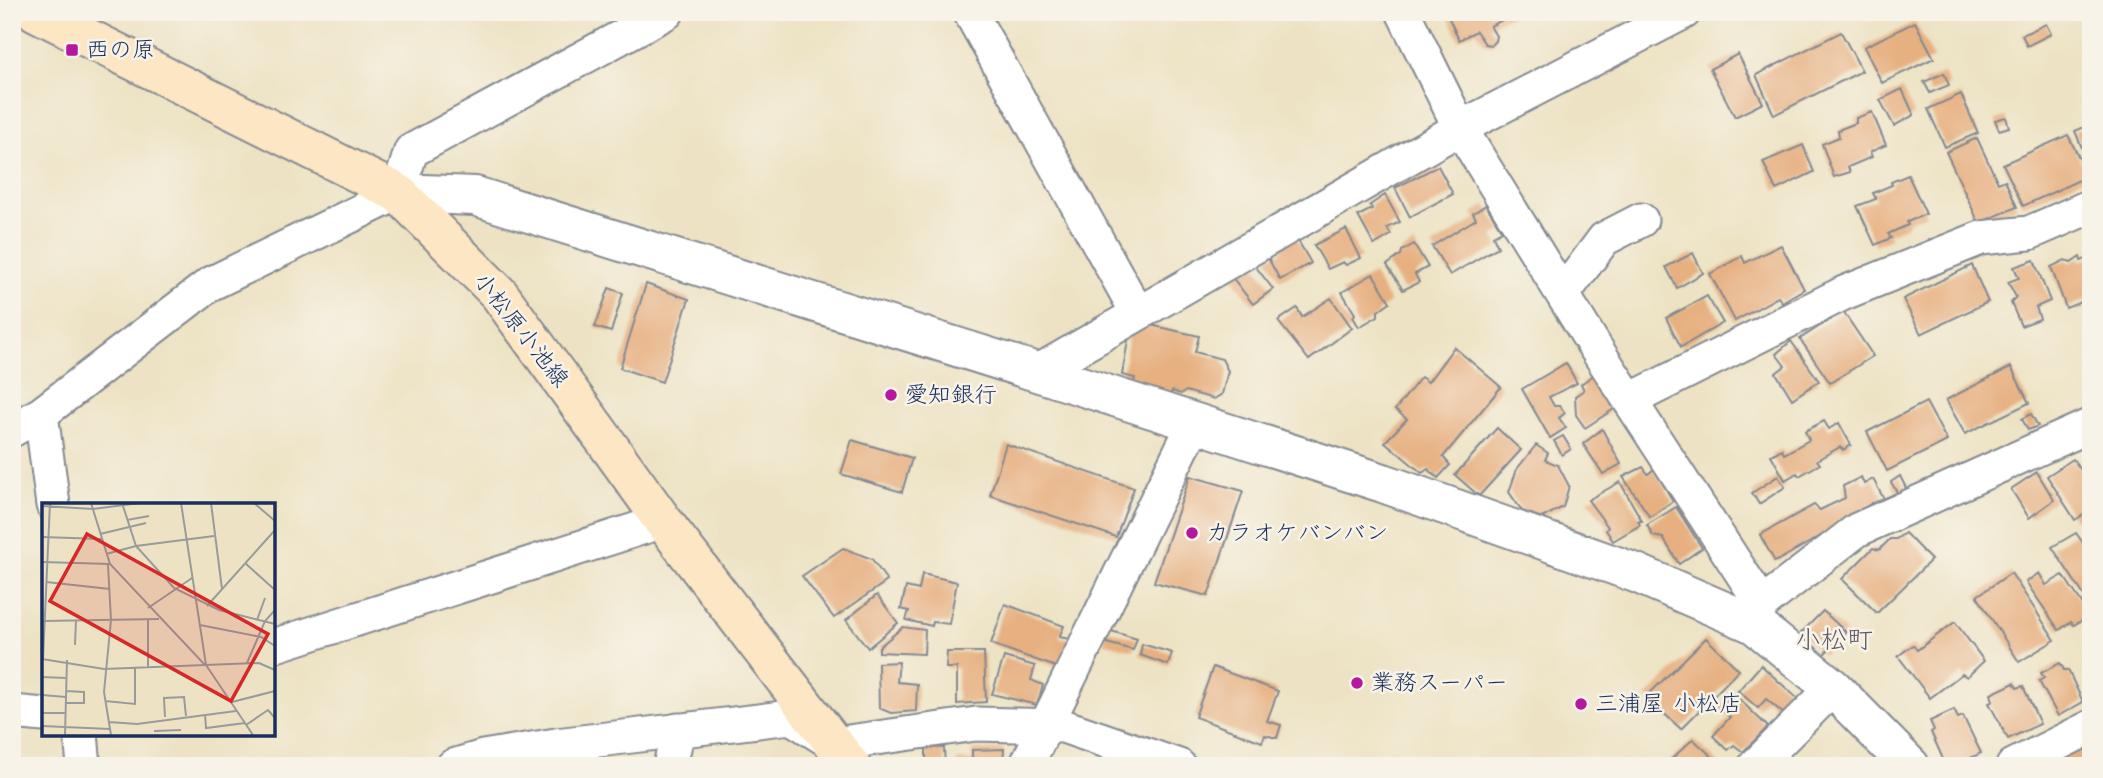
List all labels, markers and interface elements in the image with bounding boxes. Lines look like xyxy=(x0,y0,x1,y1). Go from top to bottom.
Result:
place label: 西の原 xyxy=(86,34,155,66)
marker: 西の原 xyxy=(64,42,80,58)
street label: 小松原小池線 xyxy=(466,266,576,394)
place label: 愛知銀行 xyxy=(905,379,997,411)
marker: 愛知銀行 xyxy=(883,387,899,403)
inset map xyxy=(42,503,275,736)
place label: カラオケバンバン xyxy=(1206,517,1389,549)
marker: カラオケバンバン xyxy=(1184,525,1200,541)
district label: 小松町 xyxy=(1795,622,1873,658)
place label: 業務スーパー xyxy=(1371,667,1508,699)
marker: 業務スーパー xyxy=(1349,675,1365,691)
place label: 三浦屋 小松店 xyxy=(1595,688,1742,720)
marker: 三浦屋 小松店 xyxy=(1573,696,1589,712)

